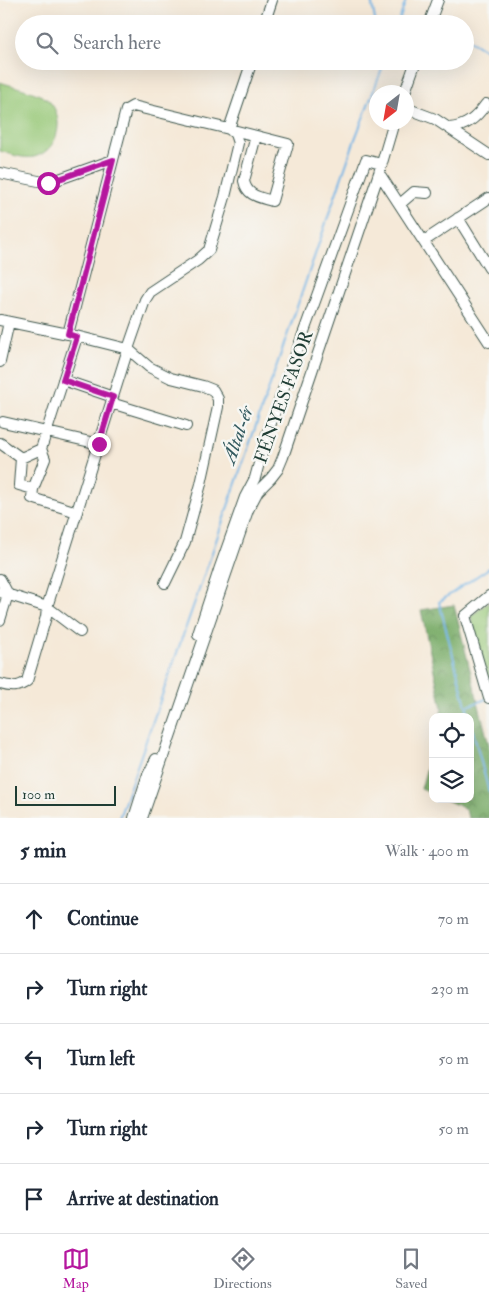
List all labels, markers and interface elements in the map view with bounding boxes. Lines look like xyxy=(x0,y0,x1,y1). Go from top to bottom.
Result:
search box xyxy=(15,15,474,70)
icon: search xyxy=(33,29,61,57)
text: Search here xyxy=(73,31,161,55)
north arrow xyxy=(369,85,414,130)
route start xyxy=(37,172,60,195)
street label: FÉNYES FASOR xyxy=(249,326,319,466)
water label: Által-ér xyxy=(216,402,259,469)
route end xyxy=(88,433,111,456)
map controls xyxy=(429,713,474,803)
button: locate xyxy=(429,713,474,758)
button: layers xyxy=(429,758,474,803)
scale bar xyxy=(15,783,116,806)
text: 100 m xyxy=(22,786,55,803)
text: 5 min xyxy=(20,837,66,864)
text: Walk · 400 m xyxy=(385,841,469,861)
icon: ahead xyxy=(20,905,48,933)
text: Continue xyxy=(67,907,138,931)
text: 70 m xyxy=(438,909,469,929)
icon: right xyxy=(20,975,48,1003)
text: Turn right xyxy=(67,977,147,1001)
text: 230 m xyxy=(431,979,469,999)
icon: left xyxy=(20,1045,48,1073)
text: Turn left xyxy=(67,1047,135,1071)
text: 50 m xyxy=(438,1049,469,1069)
icon: right xyxy=(20,1115,48,1143)
text: Turn right xyxy=(67,1117,147,1141)
text: 50 m xyxy=(438,1119,469,1139)
icon: arrive xyxy=(20,1185,48,1213)
text: Arrive at destination xyxy=(67,1187,219,1211)
tab: Map xyxy=(62,1245,90,1292)
tab: Directions xyxy=(213,1245,272,1292)
tab: Saved xyxy=(395,1245,427,1292)

